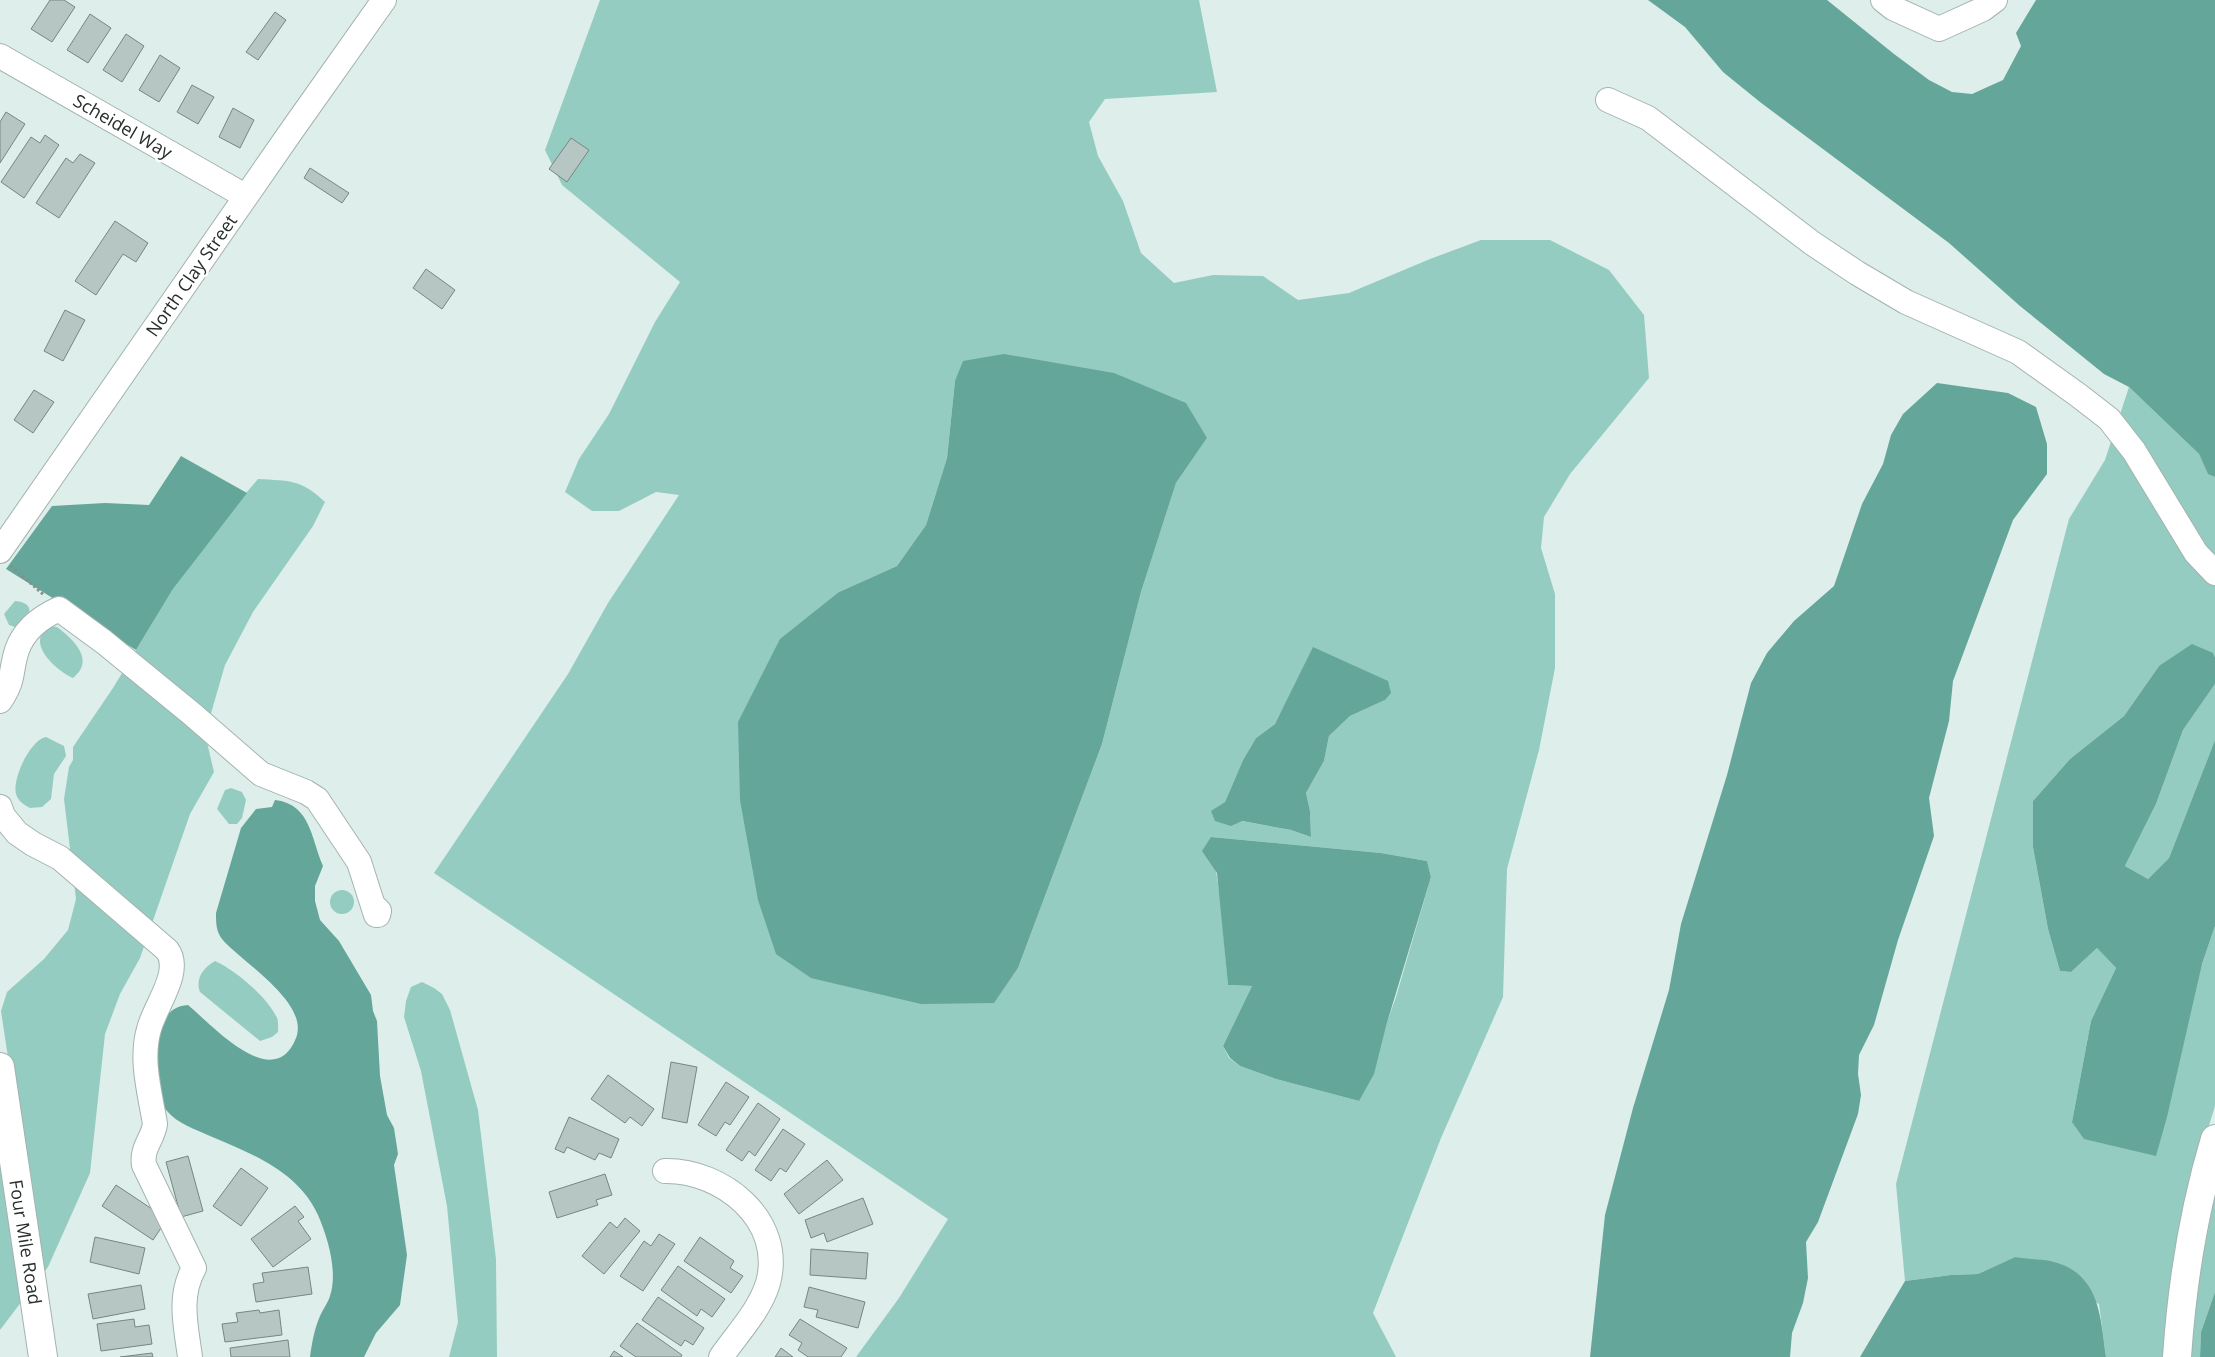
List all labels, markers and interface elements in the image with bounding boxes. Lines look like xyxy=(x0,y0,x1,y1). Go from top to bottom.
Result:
street label: Scheidel Way xyxy=(69,88,178,164)
street label: North Clay Street xyxy=(140,209,242,341)
street label: Four Mile Road xyxy=(4,1178,48,1306)

